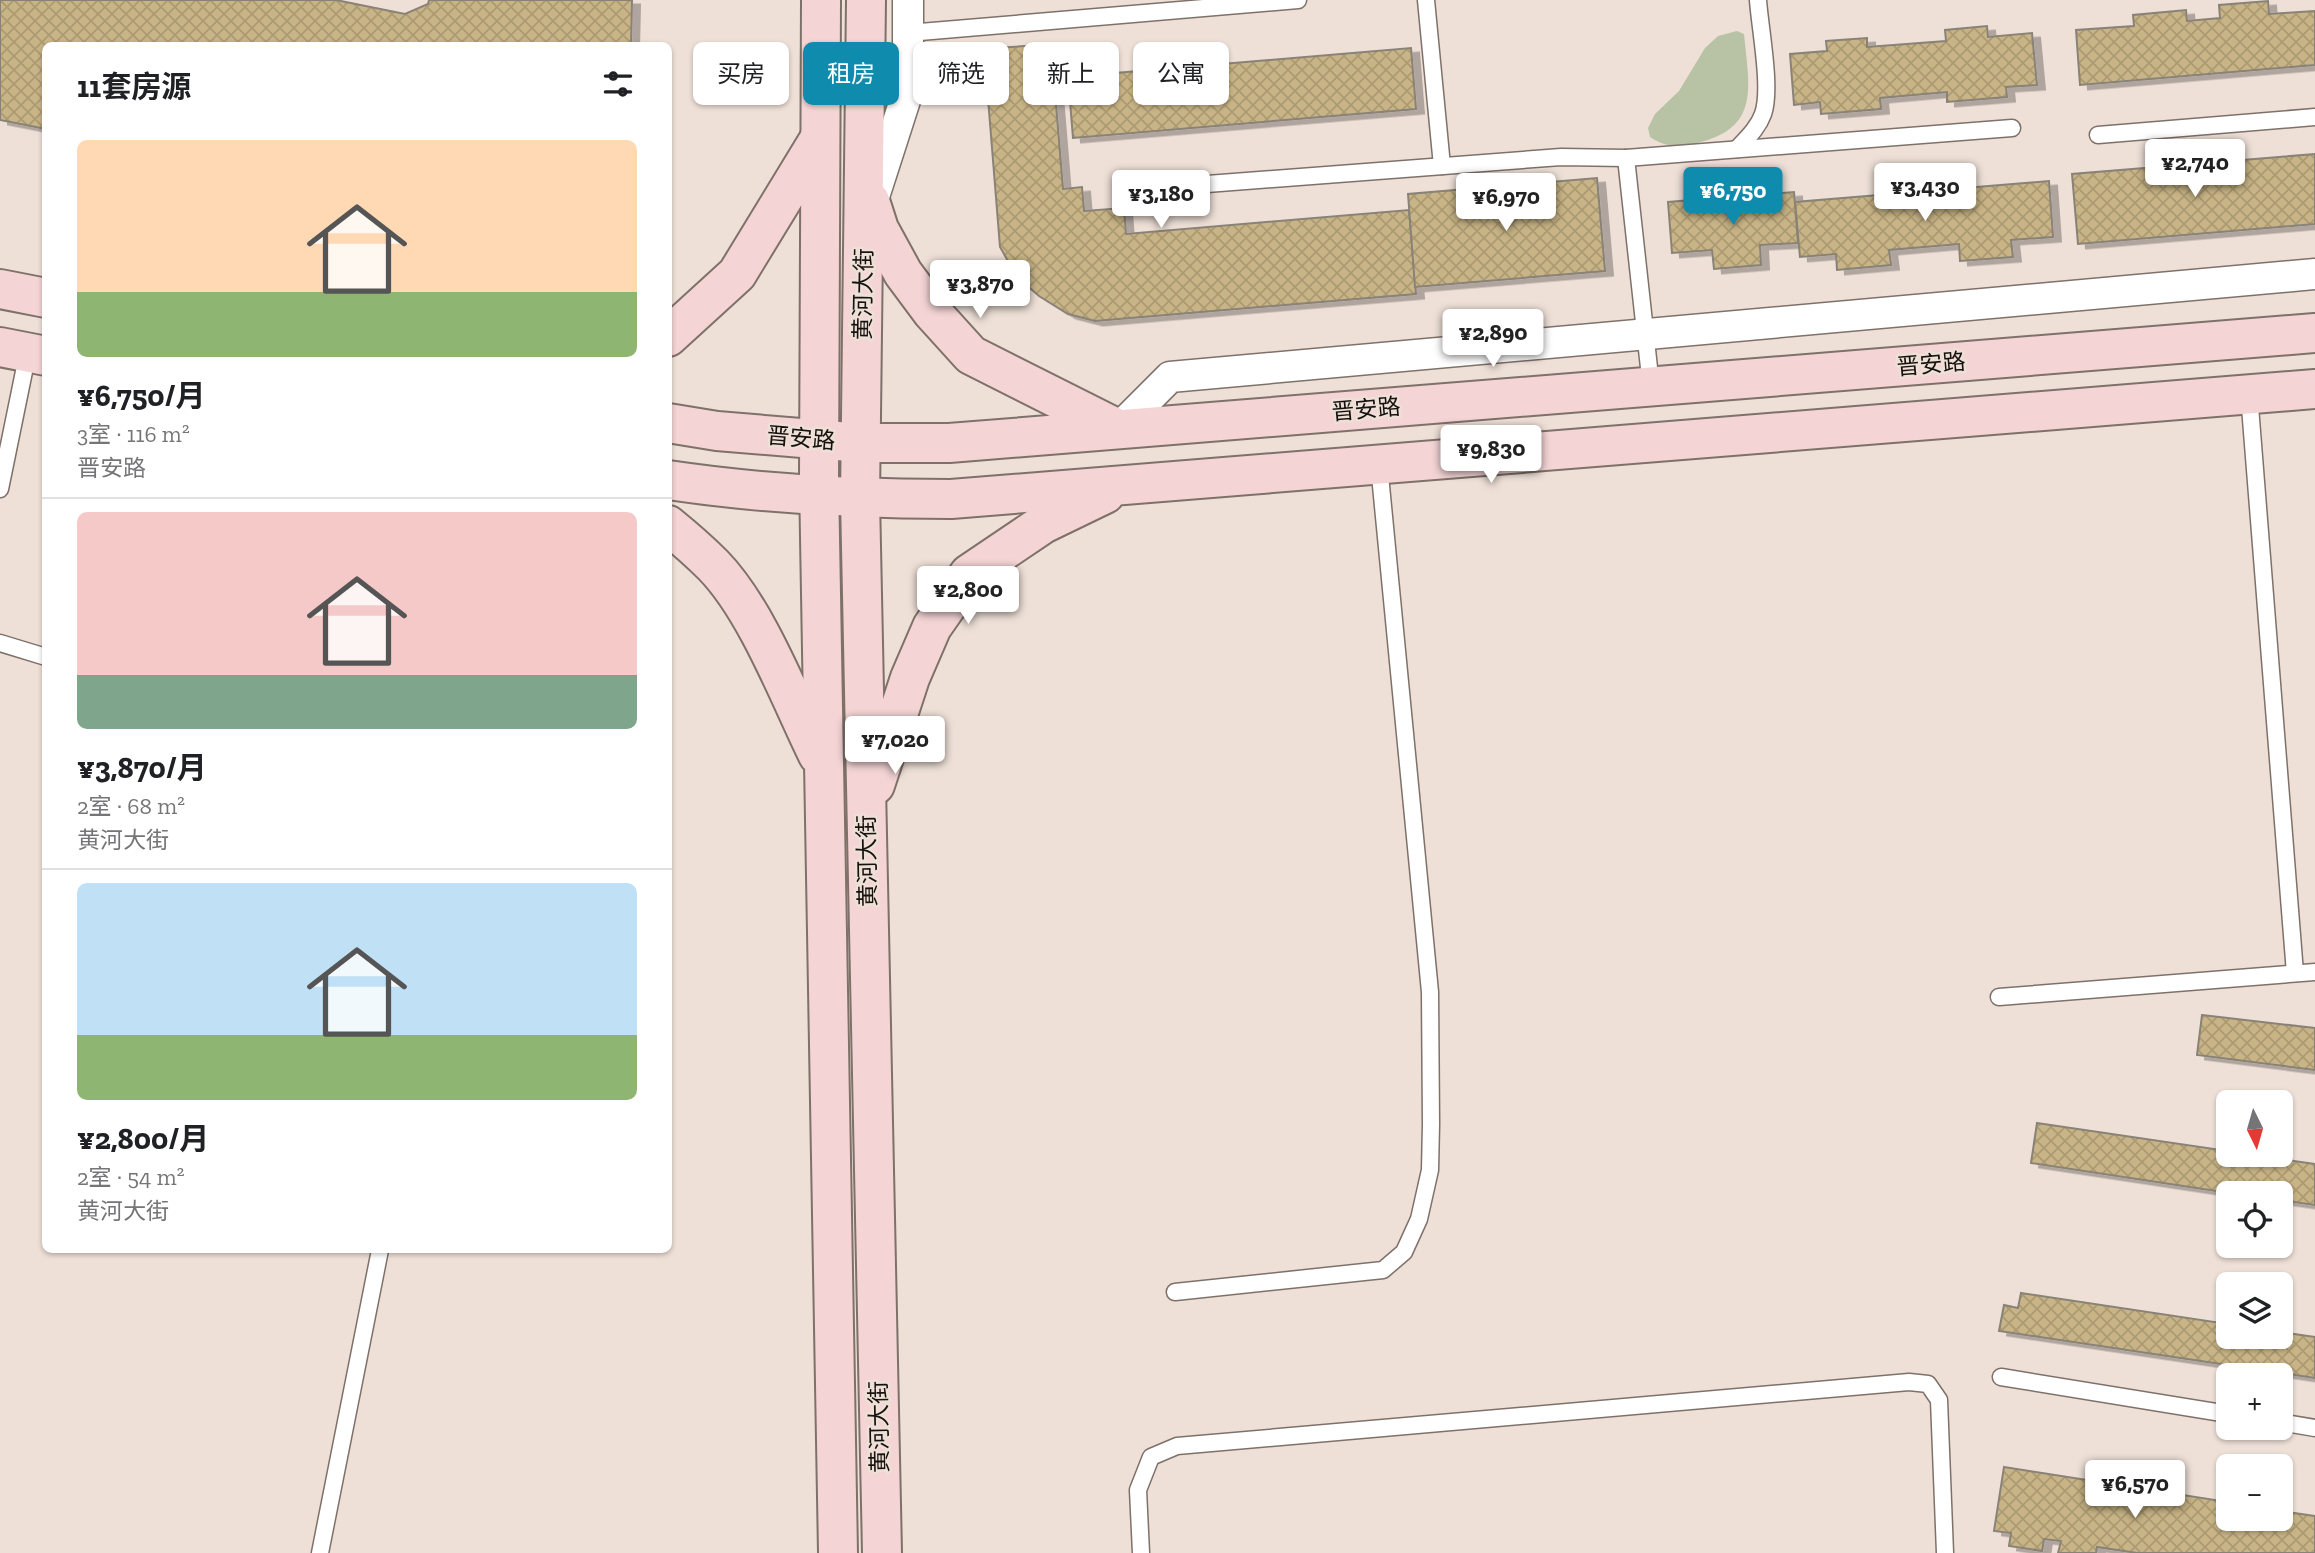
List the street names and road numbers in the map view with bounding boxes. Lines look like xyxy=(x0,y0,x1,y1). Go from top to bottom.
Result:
street label: 黄河大街 xyxy=(848,248,878,340)
street label: 晋安路 xyxy=(1895,347,1967,381)
street label: 晋安路 xyxy=(1330,392,1402,426)
street label: 晋安路 xyxy=(765,421,837,455)
street label: 黄河大街 xyxy=(852,815,882,907)
street label: 黄河大街 xyxy=(864,1381,894,1473)

